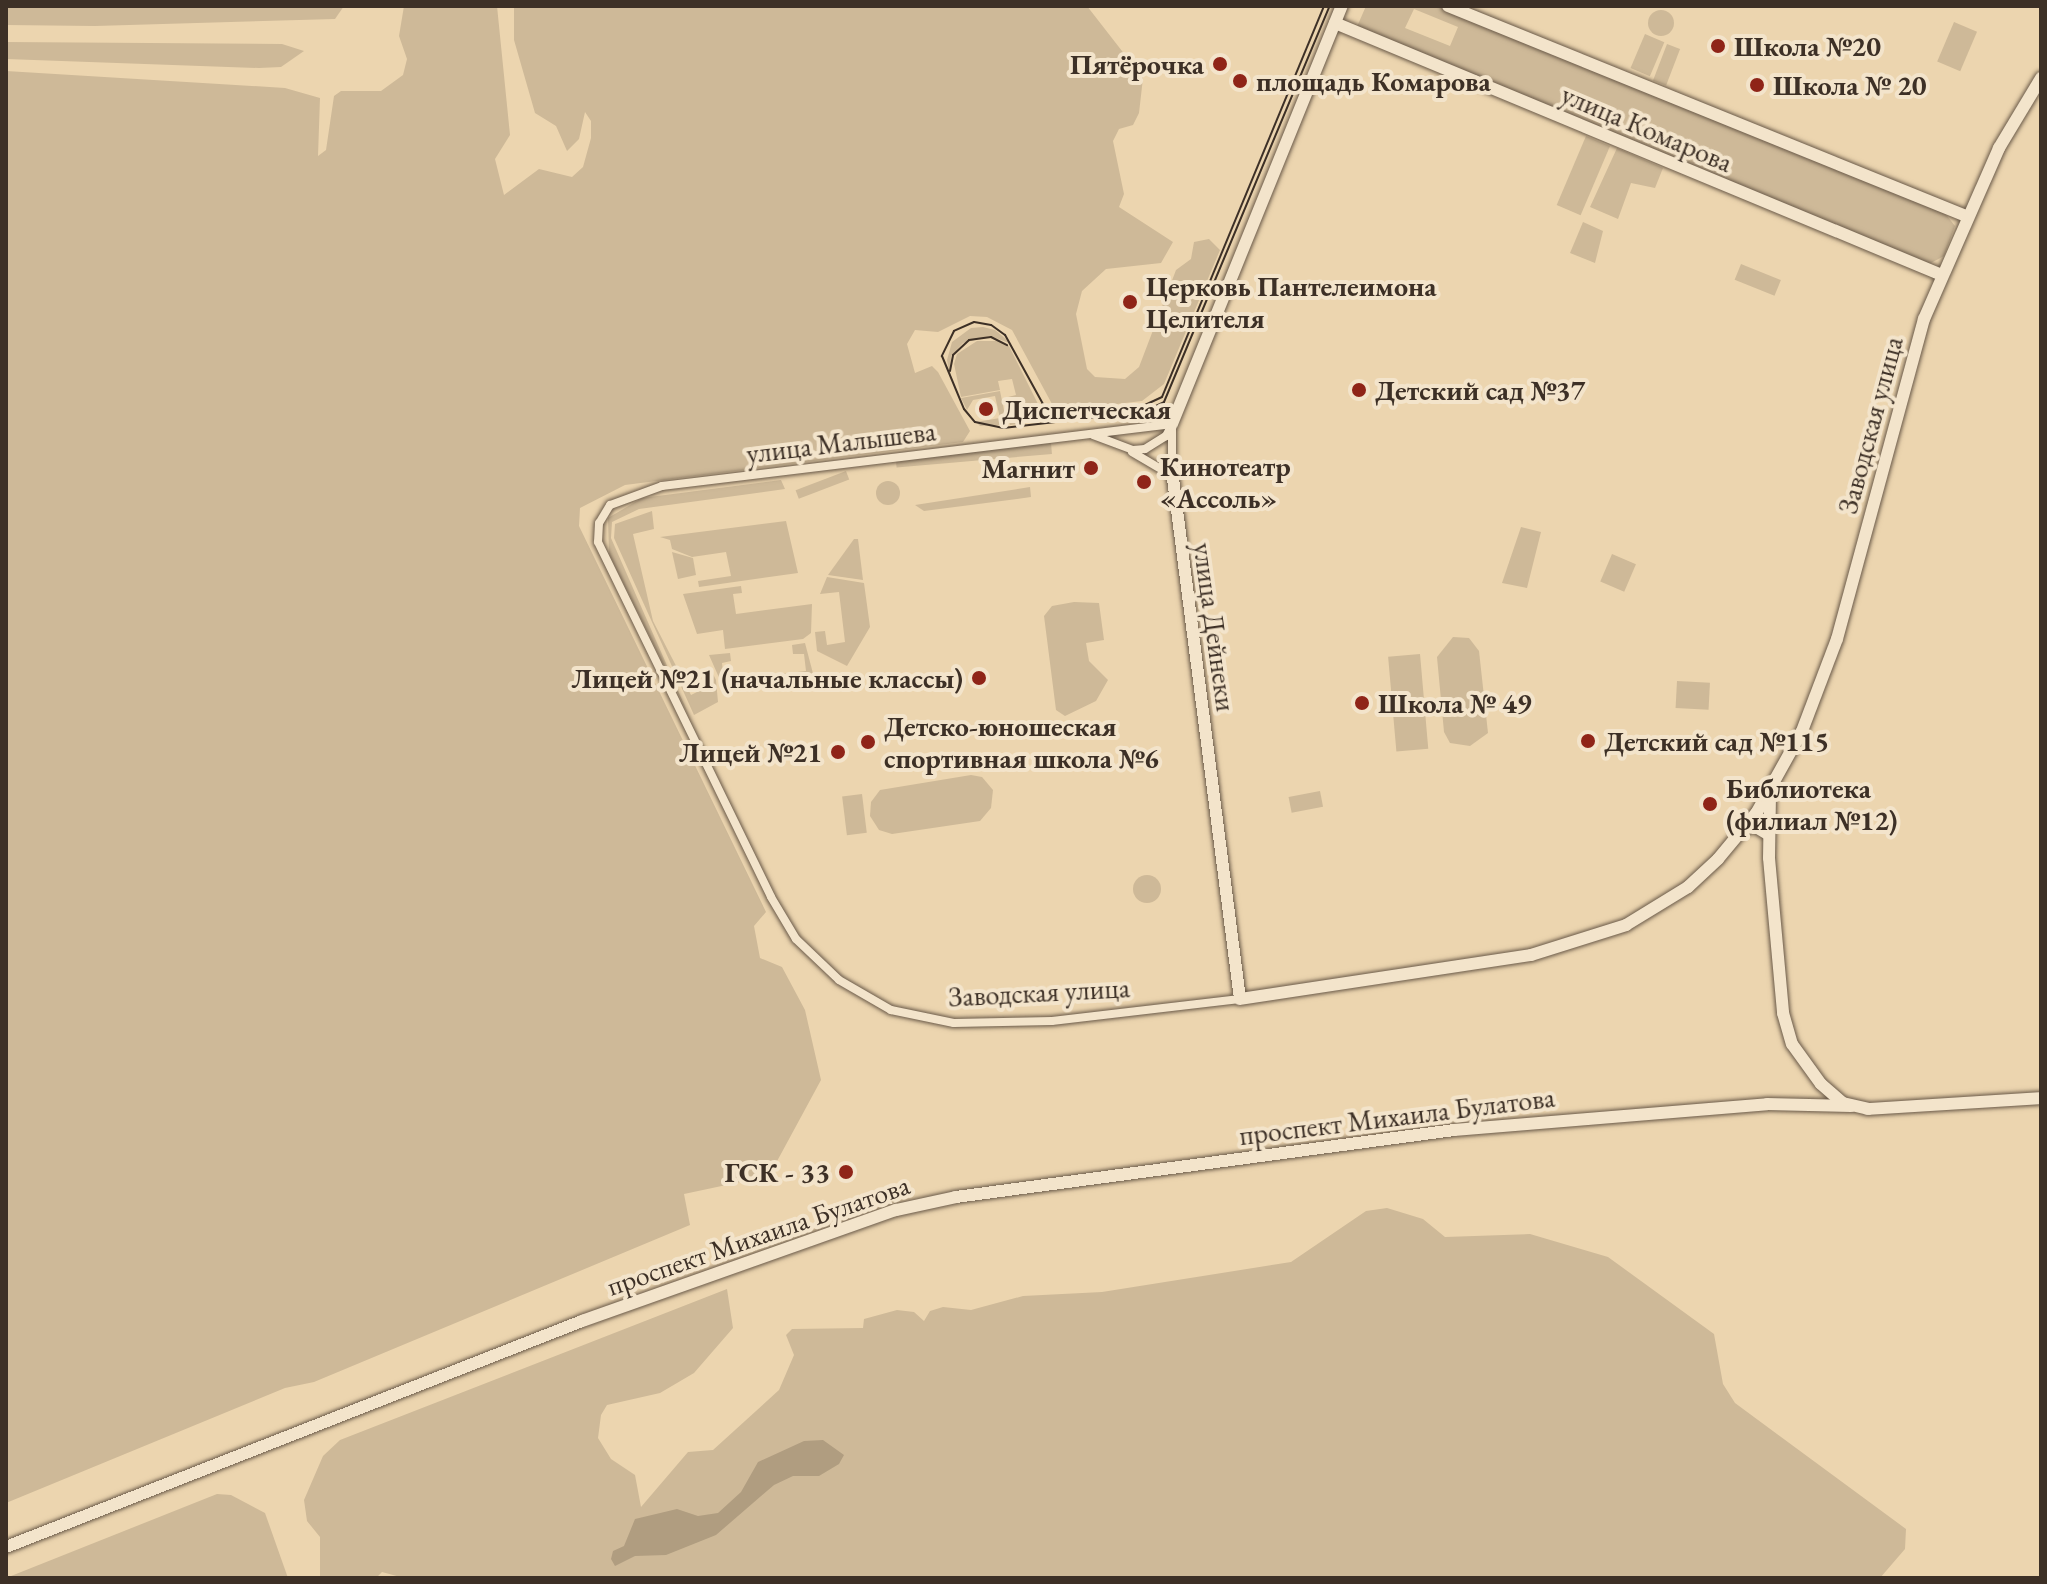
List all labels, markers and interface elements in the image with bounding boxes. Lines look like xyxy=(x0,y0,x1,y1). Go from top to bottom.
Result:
place label: Школа №20 xyxy=(1734,29,1881,63)
marker: Школа №20 xyxy=(1709,37,1727,55)
place label: Пятёрочка xyxy=(1070,47,1204,81)
marker: Пятёрочка xyxy=(1211,55,1229,73)
place label: площадь Комарова xyxy=(1256,64,1491,98)
place label: Школа № 20 xyxy=(1773,68,1927,102)
marker: площадь Комарова xyxy=(1231,72,1249,90)
marker: Школа № 20 xyxy=(1748,76,1766,94)
street label: улица Комарова xyxy=(1556,77,1738,179)
place label: Церковь Пантелеимона Целителя xyxy=(1146,269,1437,335)
marker: Церковь Пантелеимона Целителя xyxy=(1121,293,1139,311)
street label: Заводская улица xyxy=(1830,333,1910,517)
place label: Детский сад №37 xyxy=(1375,373,1585,407)
marker: Детский сад №37 xyxy=(1350,381,1368,399)
place label: Диспетческая xyxy=(1002,392,1171,426)
marker: Диспетческая xyxy=(977,400,995,418)
street label: улица Малышева xyxy=(744,414,938,470)
place label: Кинотеатр «Ассоль» xyxy=(1160,449,1291,515)
place label: Магнит xyxy=(981,451,1075,485)
marker: Магнит xyxy=(1082,459,1100,477)
marker: Кинотеатр «Ассоль» xyxy=(1135,473,1153,491)
street label: улица Дейнеки xyxy=(1187,540,1243,714)
place label: Лицей №21 (начальные классы) xyxy=(571,661,963,695)
marker: Лицей №21 (начальные классы) xyxy=(970,669,988,687)
place label: Школа № 49 xyxy=(1378,686,1532,720)
marker: Школа № 49 xyxy=(1353,694,1371,712)
place label: Детско-юношеская спортивная школа №6 xyxy=(884,709,1159,775)
place label: Детский сад №115 xyxy=(1604,724,1829,758)
marker: Детский сад №115 xyxy=(1579,732,1597,750)
marker: Детско-юношеская спортивная школа №6 xyxy=(859,733,877,751)
place label: Лицей №21 xyxy=(679,735,822,769)
marker: Лицей №21 xyxy=(829,743,847,761)
place label: Библиотека (филиал №12) xyxy=(1726,771,1898,837)
marker: Библиотека (филиал №12) xyxy=(1701,795,1719,813)
street label: Заводская улица xyxy=(947,970,1131,1014)
street label: проспект Михаила Булатова xyxy=(1237,1080,1557,1152)
place label: ГСК - 33 xyxy=(724,1155,830,1189)
marker: ГСК - 33 xyxy=(837,1163,855,1181)
street label: проспект Михаила Булатова xyxy=(602,1167,914,1303)

